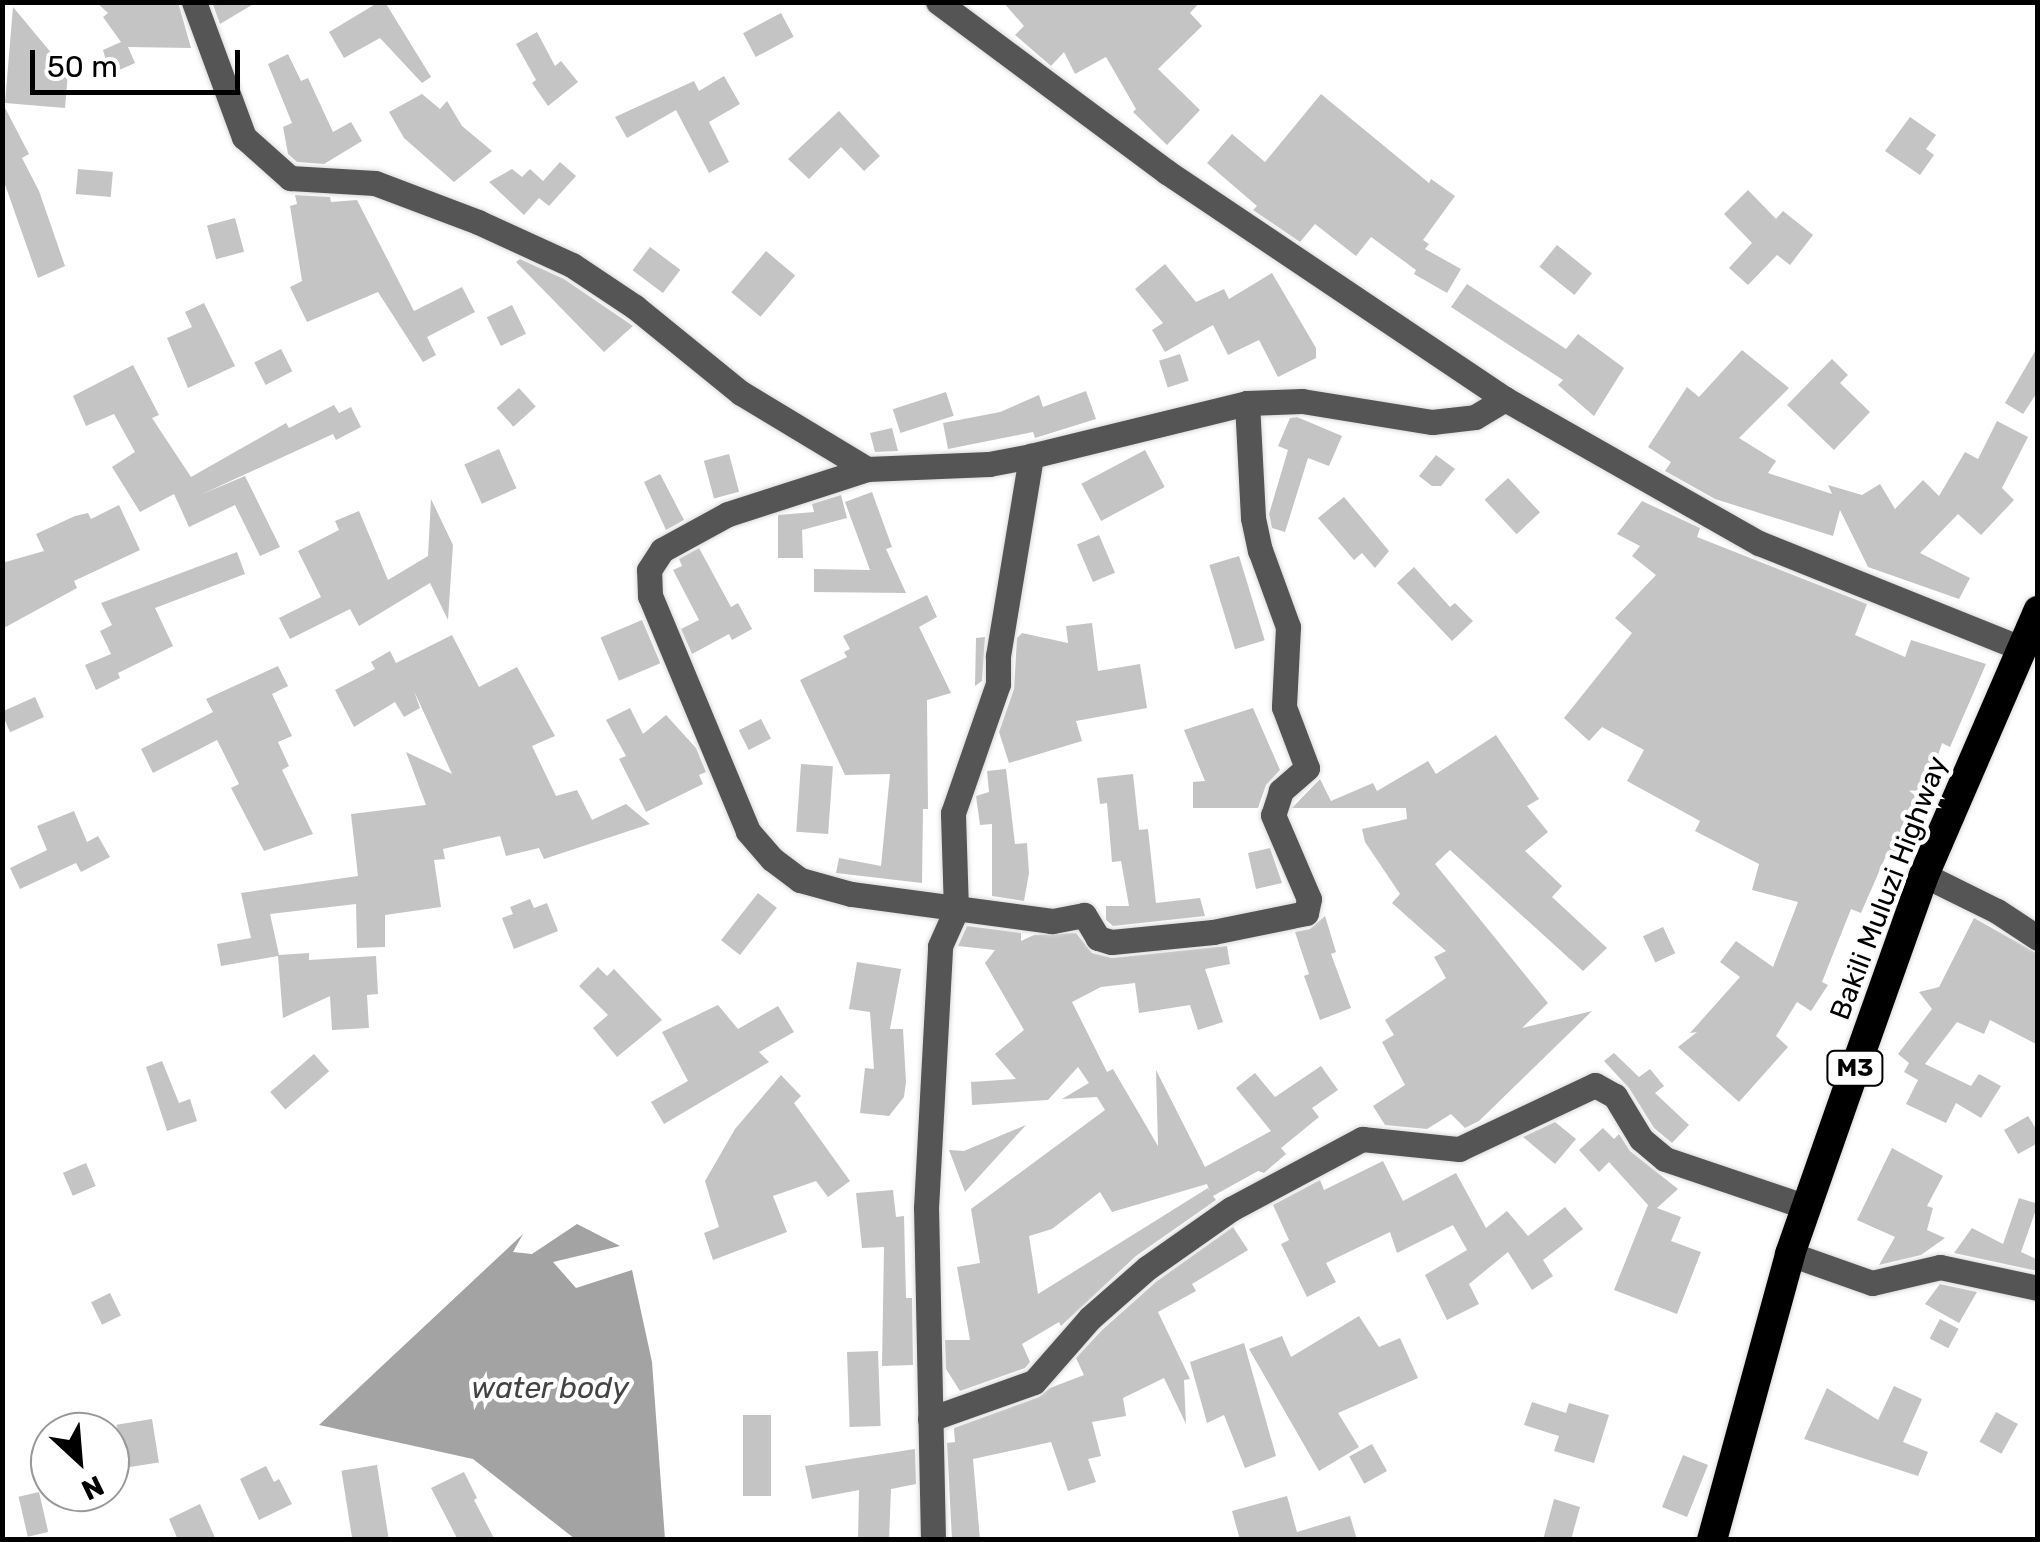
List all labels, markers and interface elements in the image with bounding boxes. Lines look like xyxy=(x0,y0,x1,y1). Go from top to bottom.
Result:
scale bar xyxy=(35,30,245,92)
text: 50 m xyxy=(47,49,118,85)
street label: Bakili Muluzi Highway xyxy=(1823,752,1955,1024)
road number: M3 xyxy=(1825,1048,1885,1088)
water label: water body xyxy=(471,1370,629,1406)
north arrow xyxy=(30,1412,130,1512)
text: N xyxy=(76,1468,109,1507)

